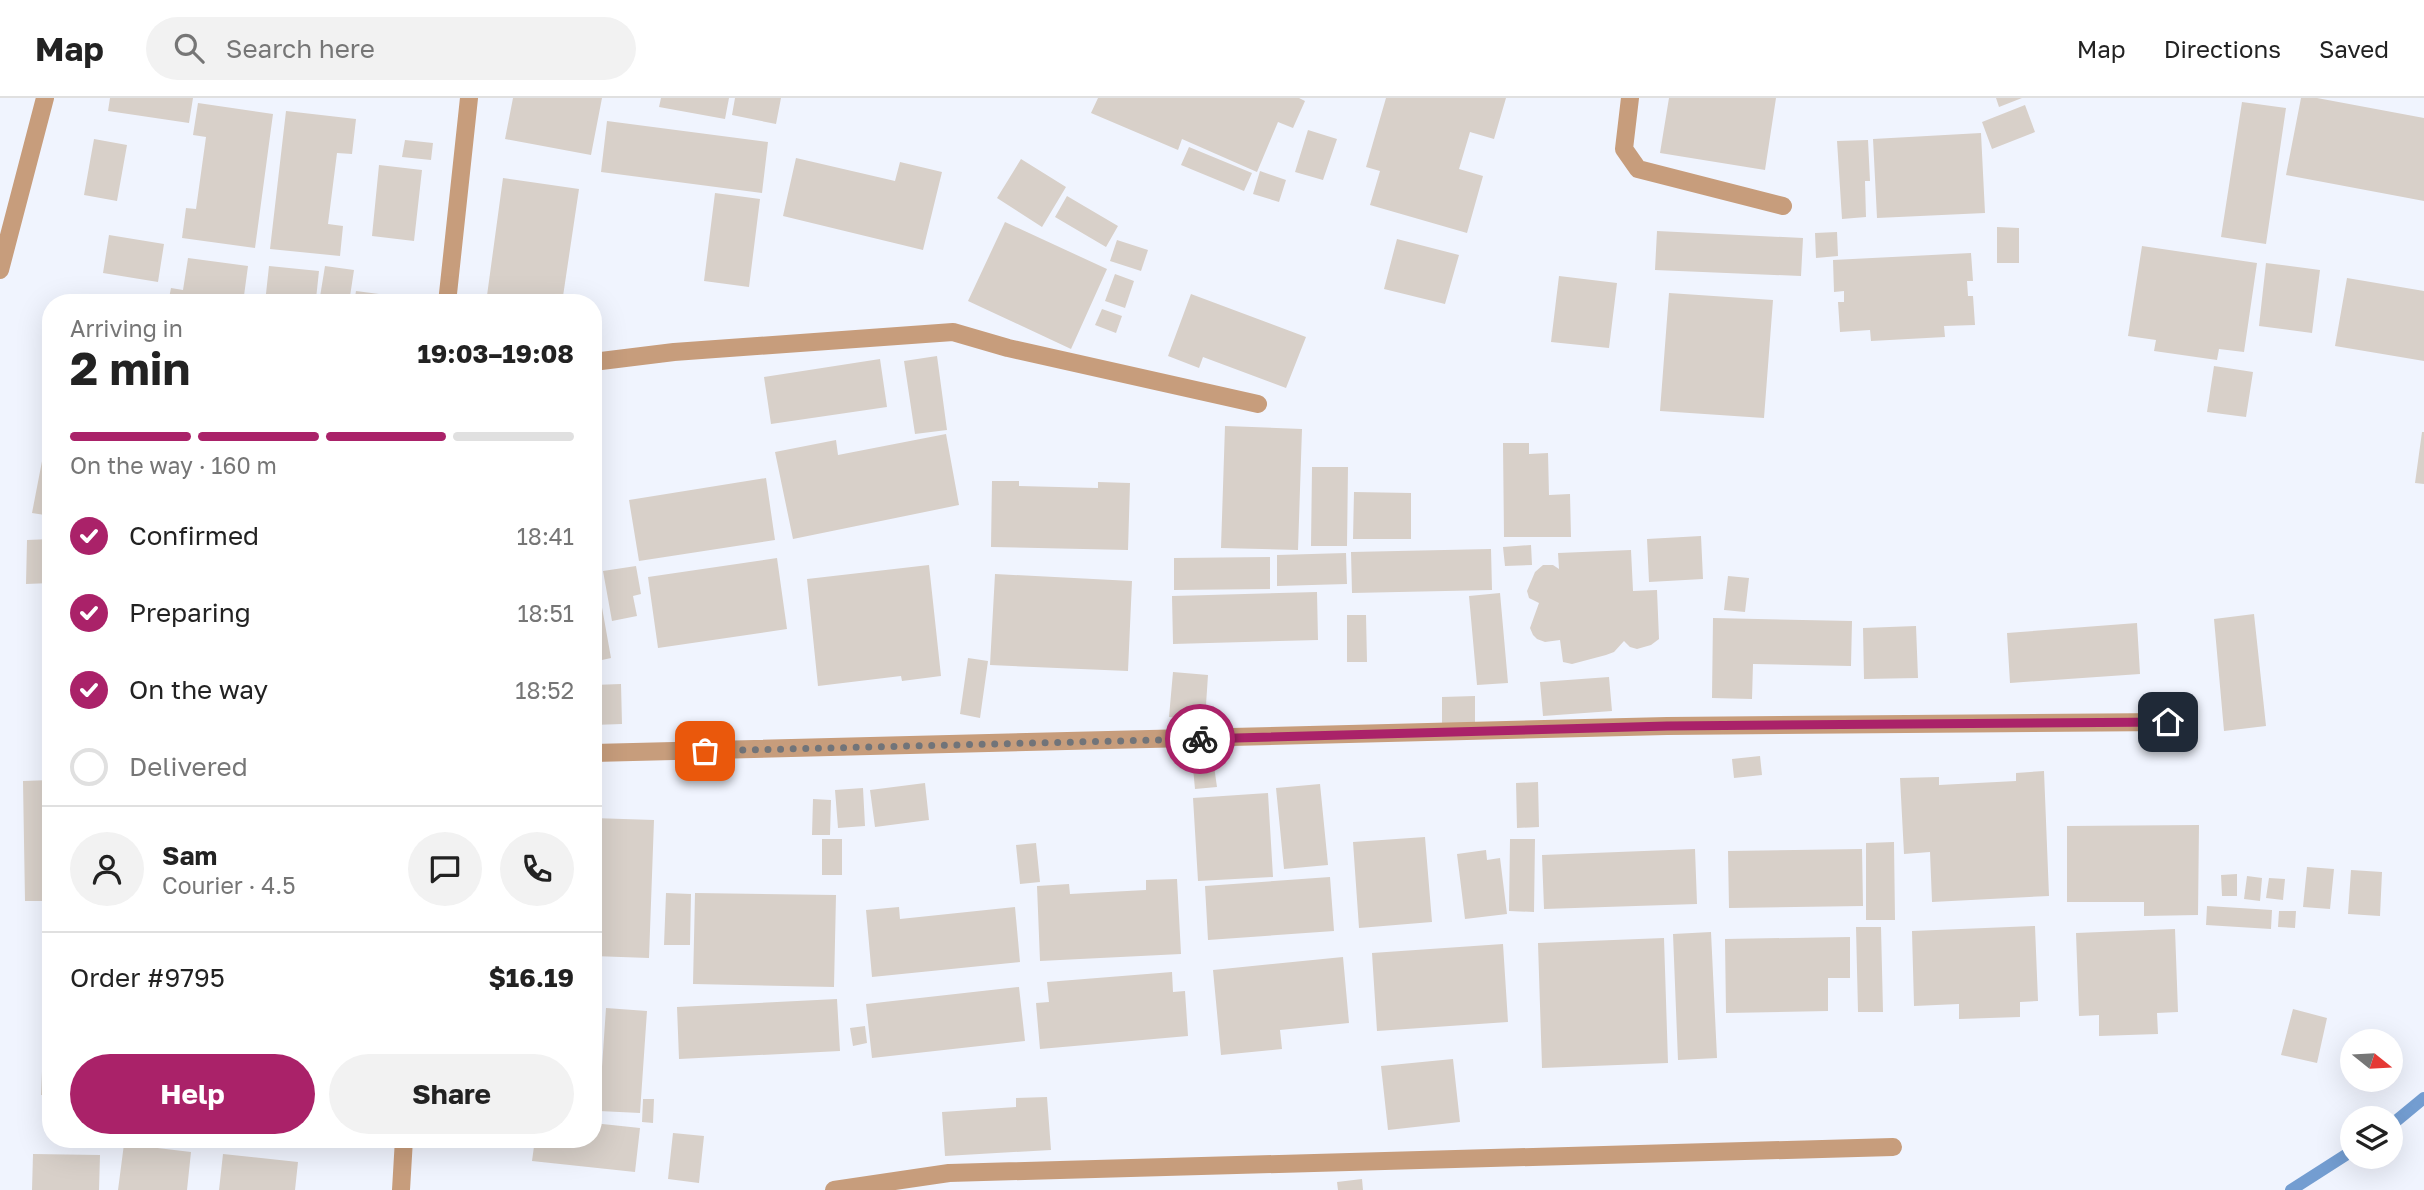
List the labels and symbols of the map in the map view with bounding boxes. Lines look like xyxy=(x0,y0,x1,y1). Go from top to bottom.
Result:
pin xyxy=(2138,692,2198,752)
courier xyxy=(1165,704,1235,774)
pin xyxy=(675,721,735,781)
north arrow xyxy=(2340,1029,2403,1092)

